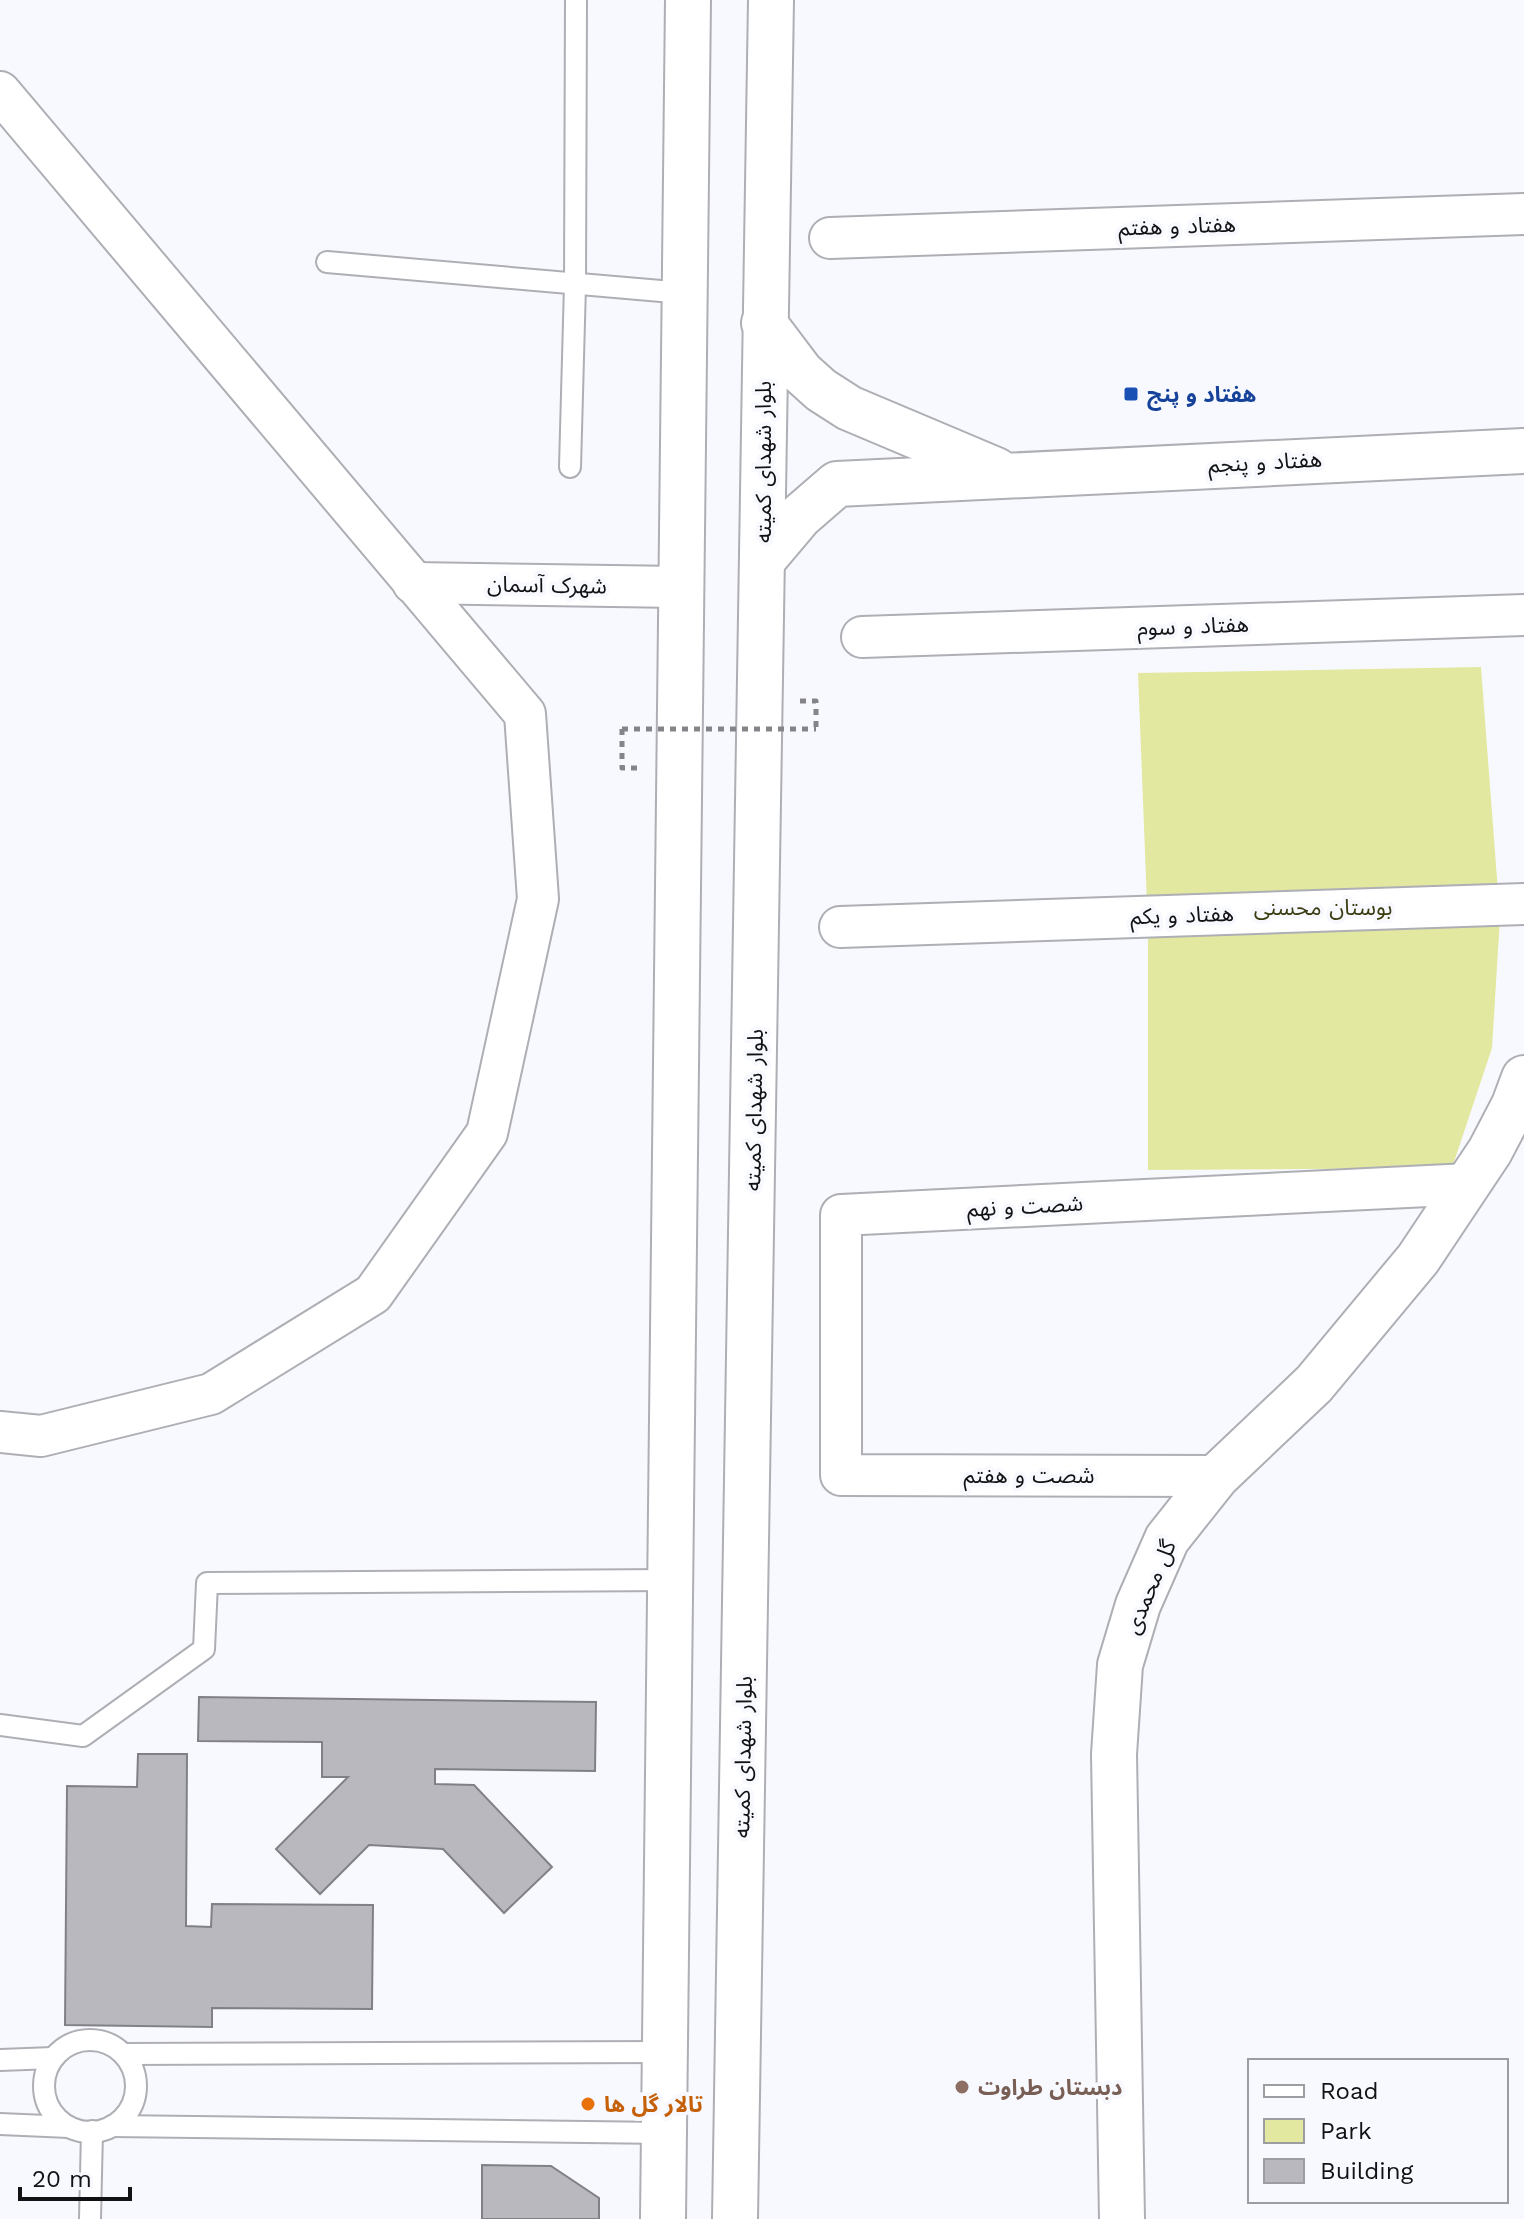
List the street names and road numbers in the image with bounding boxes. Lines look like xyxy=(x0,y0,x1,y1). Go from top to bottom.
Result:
street label: هفتاد و هفتم xyxy=(1118,211,1236,245)
street label: بلوار شهدای کمیته xyxy=(751,381,777,543)
street label: هفتاد و پنجم xyxy=(1207,447,1323,481)
street label: شهرک آسمان xyxy=(487,571,607,599)
street label: هفتاد و سوم xyxy=(1137,612,1249,644)
street label: هفتاد و یکم xyxy=(1130,901,1234,933)
street label: بلوار شهدای کمیته xyxy=(740,1029,769,1191)
street label: شصت و نهم xyxy=(966,1190,1084,1226)
street label: شصت و هفتم xyxy=(963,1463,1095,1492)
street label: گل محمدی xyxy=(1119,1536,1181,1638)
street label: بلوار شهدای کمیته xyxy=(729,1676,758,1838)

